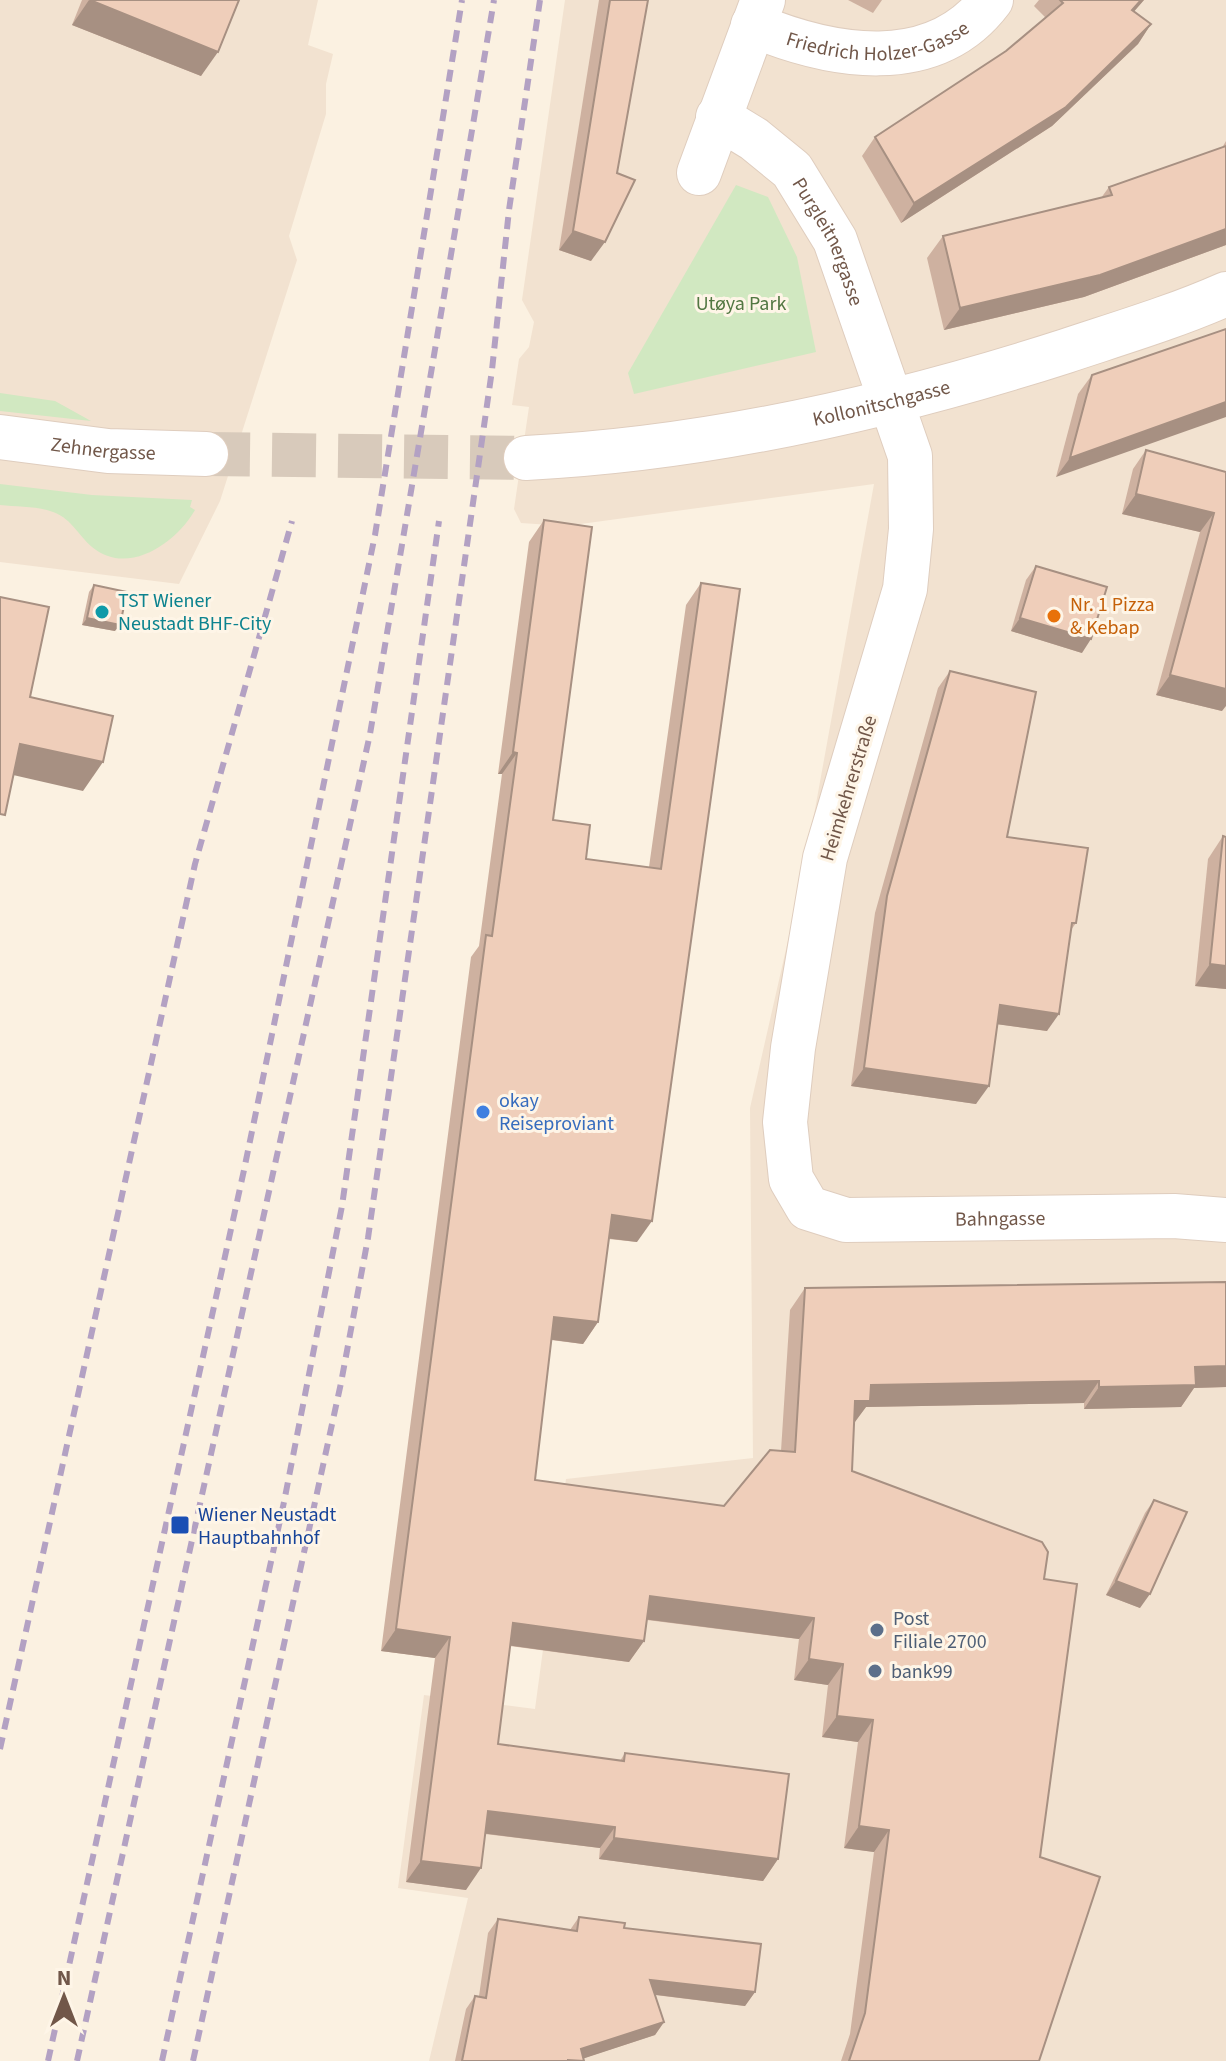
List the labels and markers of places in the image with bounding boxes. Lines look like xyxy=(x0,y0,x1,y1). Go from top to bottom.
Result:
place label: TST Wiener Neustadt BHF-City xyxy=(118,587,272,638)
place label: Nr. 1 Pizza & Kebap xyxy=(1070,591,1155,642)
marker: TST Wiener Neustadt BHF-City xyxy=(93,603,111,621)
marker: Nr. 1 Pizza & Kebap xyxy=(1045,607,1063,625)
place label: okay Reiseproviant xyxy=(499,1087,614,1138)
marker: okay Reiseproviant xyxy=(474,1103,492,1121)
place label: Wiener Neustadt Hauptbahnhof xyxy=(198,1501,337,1552)
marker: Wiener Neustadt Hauptbahnhof xyxy=(169,1514,191,1536)
place label: Post Filiale 2700 xyxy=(893,1605,987,1656)
marker: Post Filiale 2700 xyxy=(868,1621,886,1639)
place label: bank99 xyxy=(891,1658,953,1686)
marker: bank99 xyxy=(866,1662,884,1680)

